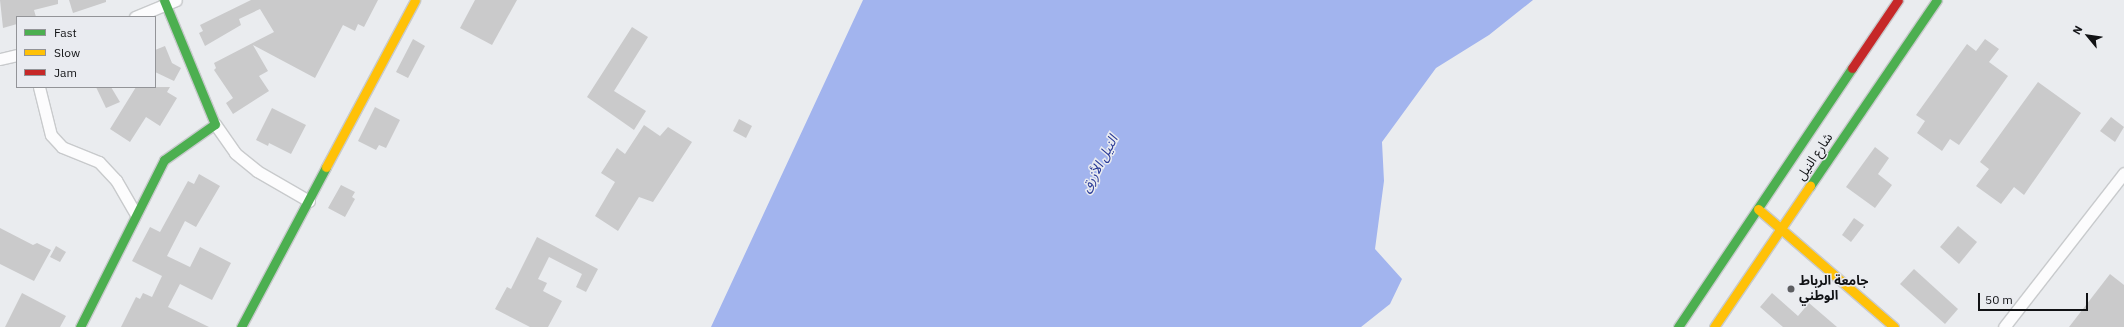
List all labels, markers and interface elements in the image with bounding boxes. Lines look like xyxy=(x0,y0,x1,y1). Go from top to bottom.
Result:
legend xyxy=(16,16,156,88)
north arrow xyxy=(2068,16,2108,56)
text: N xyxy=(2069,23,2086,37)
text: Fast xyxy=(54,25,77,40)
text: Slow xyxy=(54,45,80,60)
text: Jam xyxy=(54,65,77,80)
street label: شارع النيل xyxy=(1794,130,1836,184)
water label: النيل الأزرق xyxy=(1077,132,1121,196)
place label: جامعة الرباط الوطني xyxy=(1799,274,1868,305)
marker: جامعة الرباط الوطني xyxy=(1786,284,1796,294)
scale bar xyxy=(1980,285,2090,311)
text: 50 m xyxy=(1985,292,2013,307)

